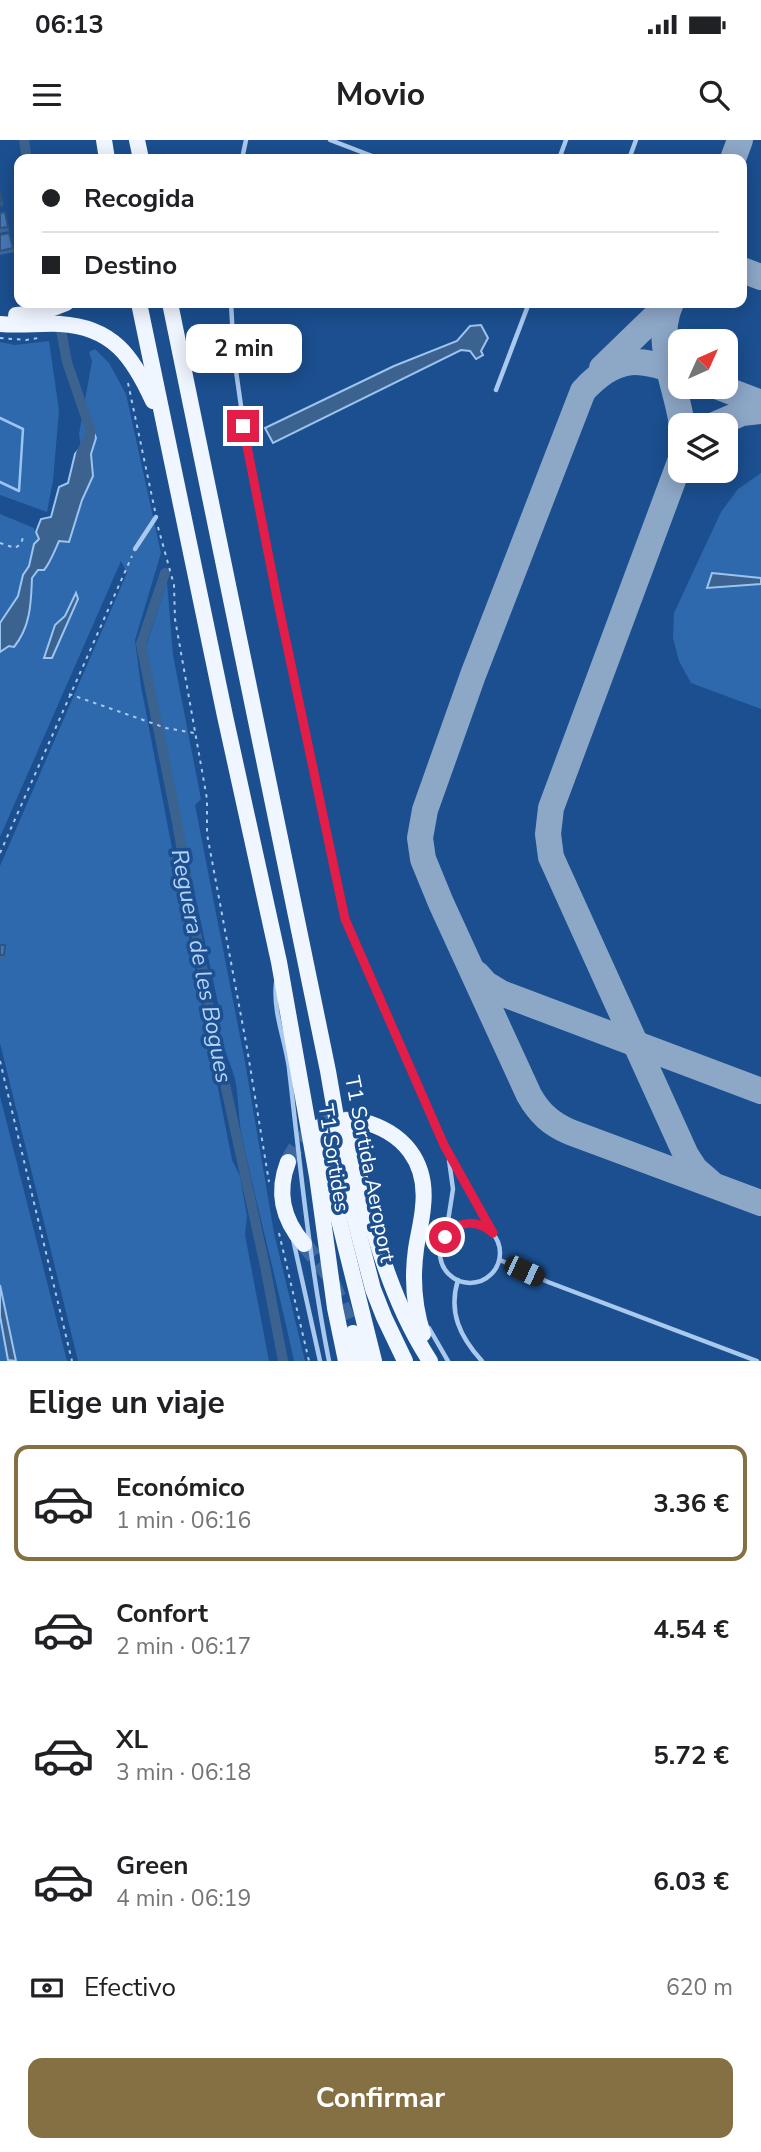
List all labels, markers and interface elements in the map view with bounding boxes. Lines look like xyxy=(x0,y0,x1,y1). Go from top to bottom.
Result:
text: 06:13 xyxy=(35,7,104,42)
text: Movio xyxy=(336,73,425,116)
icon: menu xyxy=(28,76,66,114)
icon: search xyxy=(695,76,733,114)
text: Recogida xyxy=(84,181,195,216)
text: Destino xyxy=(84,248,177,283)
callout: 2 min xyxy=(185,324,301,373)
north arrow xyxy=(668,329,738,399)
map controls xyxy=(668,329,738,483)
text: 2 min xyxy=(214,333,274,364)
route end xyxy=(227,410,259,442)
button: layers xyxy=(668,413,738,483)
water label: Reguera de les Bogues xyxy=(164,846,239,1086)
street label: T1 Sortida Aeroport xyxy=(338,1074,402,1265)
street label: T1 Sortides xyxy=(312,1102,356,1214)
route start xyxy=(429,1221,461,1253)
car xyxy=(501,1253,548,1289)
text: Elige un viaje xyxy=(28,1381,225,1424)
text: Económico xyxy=(116,1470,245,1505)
icon: car xyxy=(32,1472,95,1535)
text: 3.36 € xyxy=(653,1486,729,1521)
text: 1 min · 06:16 xyxy=(116,1505,251,1536)
text: Confort xyxy=(116,1596,208,1631)
icon: car xyxy=(32,1598,95,1661)
text: 4.54 € xyxy=(653,1612,729,1647)
text: 2 min · 06:17 xyxy=(116,1631,251,1662)
text: XL xyxy=(116,1722,148,1757)
icon: car xyxy=(32,1724,95,1787)
text: 5.72 € xyxy=(653,1738,729,1773)
text: 3 min · 06:18 xyxy=(116,1757,251,1788)
text: Green xyxy=(116,1848,189,1883)
icon: car xyxy=(32,1850,95,1913)
text: 6.03 € xyxy=(653,1864,729,1899)
text: 4 min · 06:19 xyxy=(116,1883,251,1914)
icon: cash xyxy=(28,1969,66,2007)
text: Efectivo xyxy=(84,1970,176,2005)
text: 620 m xyxy=(666,1972,733,2003)
button: Confirmar xyxy=(28,2058,733,2138)

